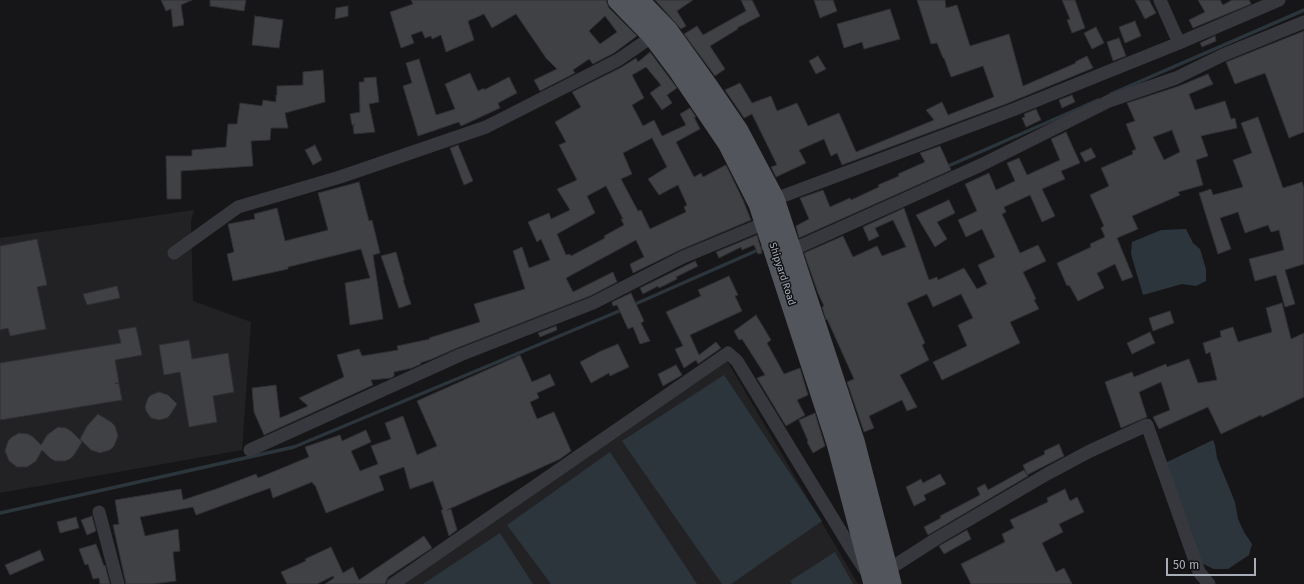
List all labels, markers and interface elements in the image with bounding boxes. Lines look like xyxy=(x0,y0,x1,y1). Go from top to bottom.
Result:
street label: Shipyard Road xyxy=(766,241,798,307)
scale bar xyxy=(1168,550,1258,576)
text: 50 m xyxy=(1173,558,1199,572)

